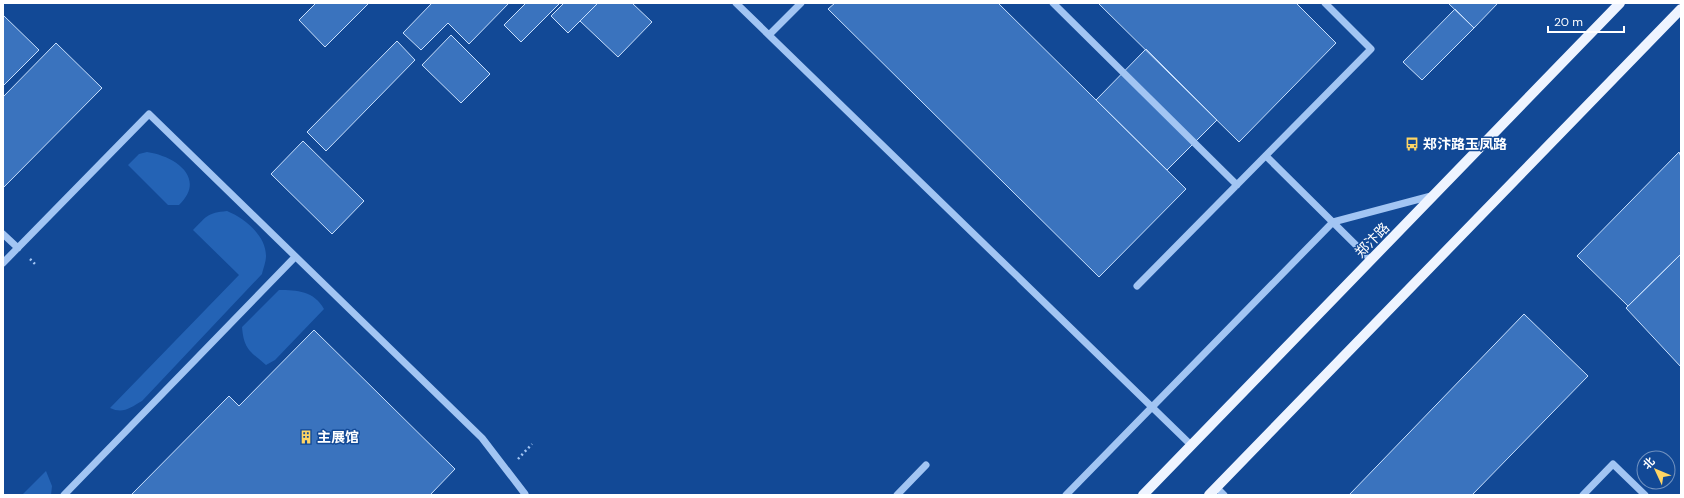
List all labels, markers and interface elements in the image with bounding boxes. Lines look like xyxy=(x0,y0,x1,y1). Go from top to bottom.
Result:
scale bar xyxy=(1548,8,1624,34)
text: 20 m xyxy=(1554,14,1583,30)
place label: 郑汴路玉凤路 xyxy=(1423,135,1507,153)
bus stop icon: 郑汴路玉凤路 xyxy=(1404,136,1420,152)
street label: 郑汴路 xyxy=(1351,219,1393,261)
place label: 主展馆 xyxy=(317,428,359,446)
building icon: 主展馆 xyxy=(298,429,314,445)
north arrow xyxy=(1636,450,1676,490)
text: 北 xyxy=(1640,454,1658,472)

